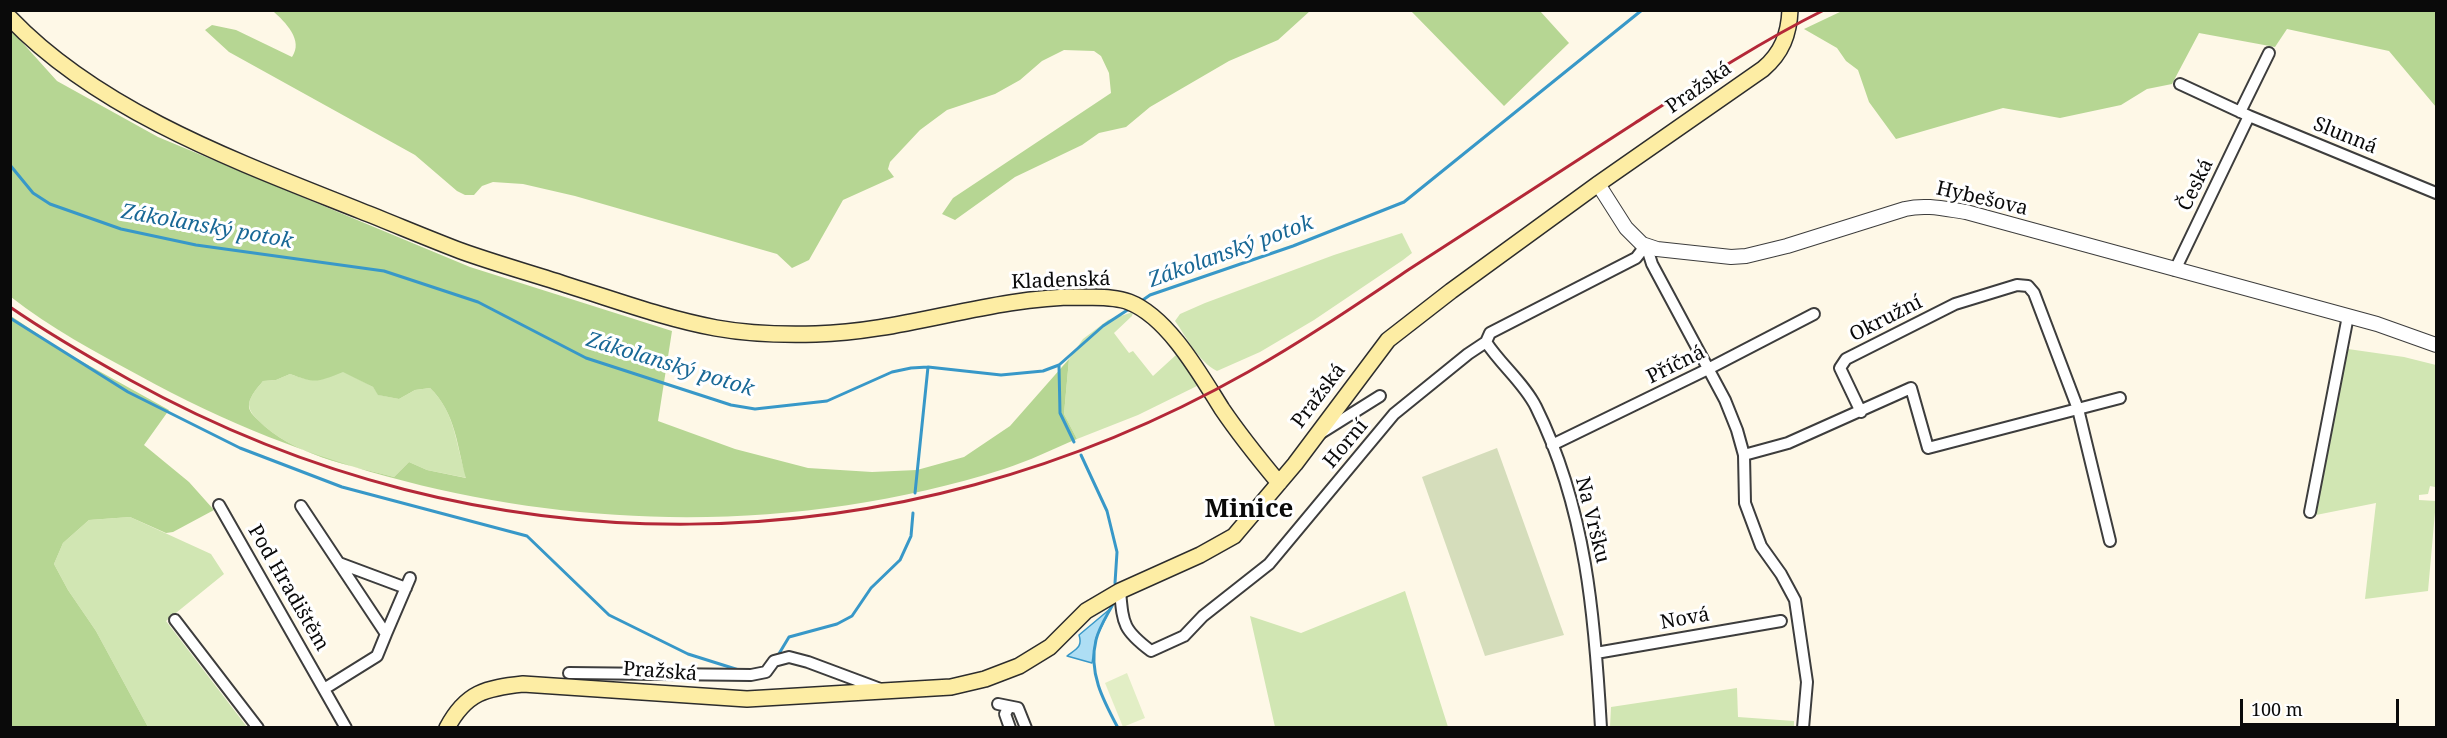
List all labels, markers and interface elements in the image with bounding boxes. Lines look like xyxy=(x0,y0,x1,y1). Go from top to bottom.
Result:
street label: Pražská xyxy=(1662,57,1736,119)
street label: Slunná xyxy=(2310,112,2380,160)
street label: Česká xyxy=(2173,155,2219,215)
street label: Hybešova xyxy=(1934,177,2030,221)
water label: Zákolanský potok xyxy=(119,200,295,254)
water label: Zákolanský potok xyxy=(1145,210,1317,294)
street label: Kladenská xyxy=(1011,267,1111,295)
street label: Okružní xyxy=(1846,291,1926,347)
water label: Zákolanský potok xyxy=(583,328,757,402)
street label: Příčná xyxy=(1643,341,1709,389)
street label: Pražská xyxy=(1287,359,1351,433)
street label: Horní xyxy=(1319,415,1373,473)
street label: Na Vršku xyxy=(1570,474,1614,566)
district label: Minice xyxy=(1205,494,1293,526)
street label: Pod Hradištěm xyxy=(242,521,334,655)
street label: Nová xyxy=(1658,603,1712,635)
street label: Pražská xyxy=(622,657,698,687)
scale bar xyxy=(2243,687,2402,725)
text: 100 m xyxy=(2251,697,2303,721)

